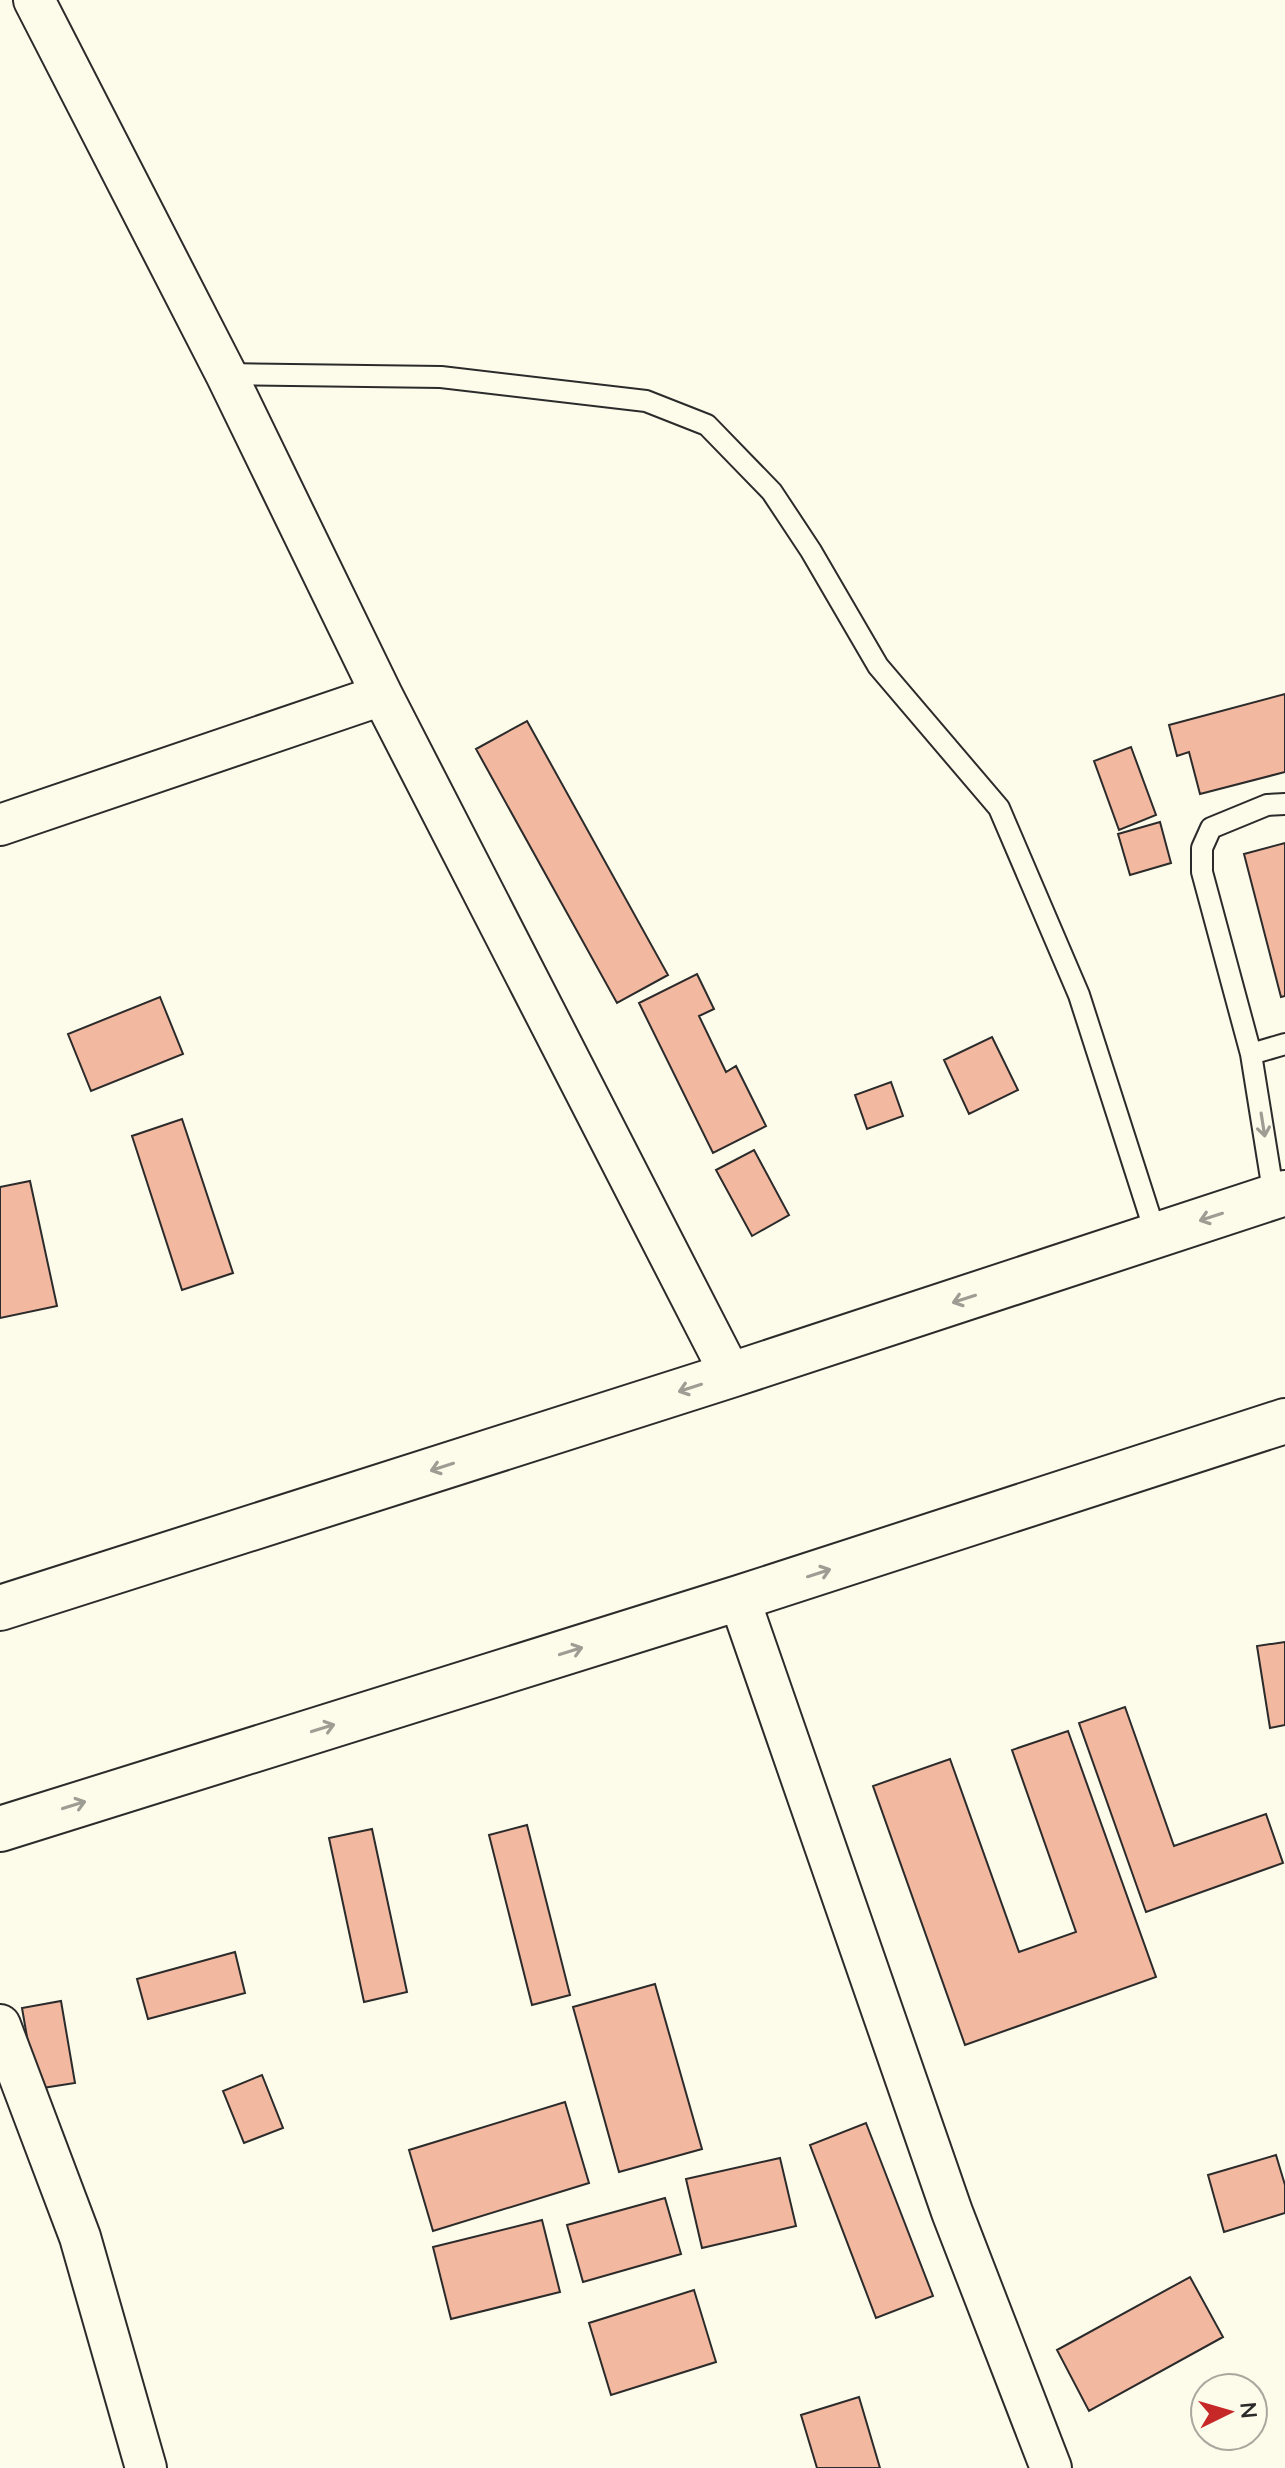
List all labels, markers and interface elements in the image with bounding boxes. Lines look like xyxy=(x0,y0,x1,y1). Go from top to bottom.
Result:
one-way arrow xyxy=(1257,1112,1272,1137)
one-way arrow xyxy=(1199,1211,1224,1226)
one-way arrow xyxy=(952,1292,977,1307)
one-way arrow xyxy=(678,1382,703,1396)
one-way arrow xyxy=(430,1460,456,1475)
one-way arrow xyxy=(806,1564,831,1579)
one-way arrow xyxy=(558,1643,583,1657)
one-way arrow xyxy=(309,1720,335,1735)
one-way arrow xyxy=(62,1797,87,1812)
north arrow xyxy=(1189,2372,1269,2452)
text: N xyxy=(1232,2401,1264,2420)

